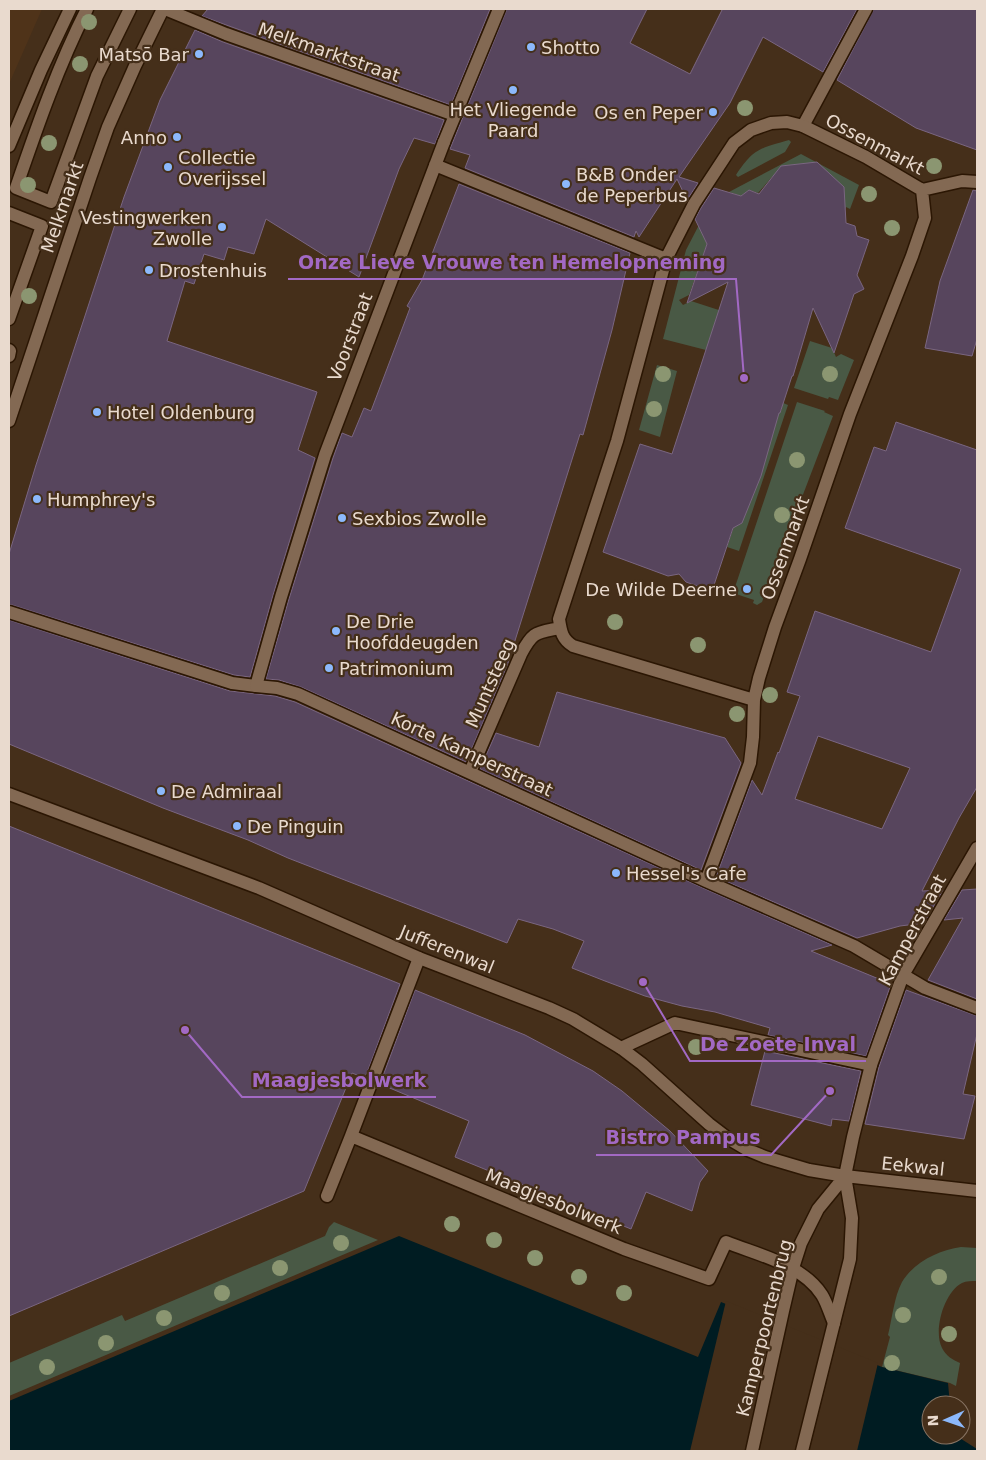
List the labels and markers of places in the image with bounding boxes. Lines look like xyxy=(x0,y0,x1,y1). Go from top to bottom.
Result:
place label: Shotto xyxy=(541,37,600,58)
marker: Shotto xyxy=(525,41,537,53)
place label: Matsō Bar xyxy=(98,44,190,65)
marker: Matsō Bar xyxy=(193,48,205,60)
marker: Het Vliegende Paard xyxy=(507,84,519,96)
place label: Het Vliegende Paard xyxy=(449,99,577,141)
place label: Os en Peper xyxy=(594,102,704,123)
marker: Os en Peper xyxy=(707,106,719,118)
place label: Anno xyxy=(121,127,167,148)
marker: Anno xyxy=(171,131,183,143)
place label: Collectie Overijssel xyxy=(178,147,266,189)
marker: Collectie Overijssel xyxy=(162,161,174,173)
place label: B&B Onder de Peperbus xyxy=(576,164,688,206)
marker: B&B Onder de Peperbus xyxy=(560,178,572,190)
place label: Vestingwerken Zwolle xyxy=(80,207,212,249)
marker: Vestingwerken Zwolle xyxy=(216,221,228,233)
callout: Onze Lieve Vrouwe ten Hemelopneming xyxy=(288,245,736,279)
place label: Drostenhuis xyxy=(159,260,267,281)
marker: Drostenhuis xyxy=(143,264,155,276)
place label: Hotel Oldenburg xyxy=(107,402,255,423)
marker: Hotel Oldenburg xyxy=(91,406,103,418)
place label: Humphrey's xyxy=(47,489,155,510)
marker: Humphrey's xyxy=(31,493,43,505)
place label: Sexbios Zwolle xyxy=(352,508,487,529)
marker: Sexbios Zwolle xyxy=(336,512,348,524)
place label: De Wilde Deerne xyxy=(585,579,737,600)
marker: De Wilde Deerne xyxy=(741,583,753,595)
place label: De Drie Hoofddeugden xyxy=(346,611,479,653)
marker: De Drie Hoofddeugden xyxy=(330,625,342,637)
place label: Patrimonium xyxy=(339,658,453,679)
marker: Patrimonium xyxy=(323,662,335,674)
place label: De Admiraal xyxy=(171,781,282,802)
marker: De Admiraal xyxy=(155,785,167,797)
place label: De Pinguin xyxy=(247,816,344,837)
marker: De Pinguin xyxy=(231,820,243,832)
place label: Hessel's Cafe xyxy=(626,863,747,884)
marker: Hessel's Cafe xyxy=(610,867,622,879)
callout: De Zoete Inval xyxy=(690,1027,866,1061)
callout: Maagjesbolwerk xyxy=(242,1063,436,1097)
callout: Bistro Pampus xyxy=(596,1121,771,1155)

